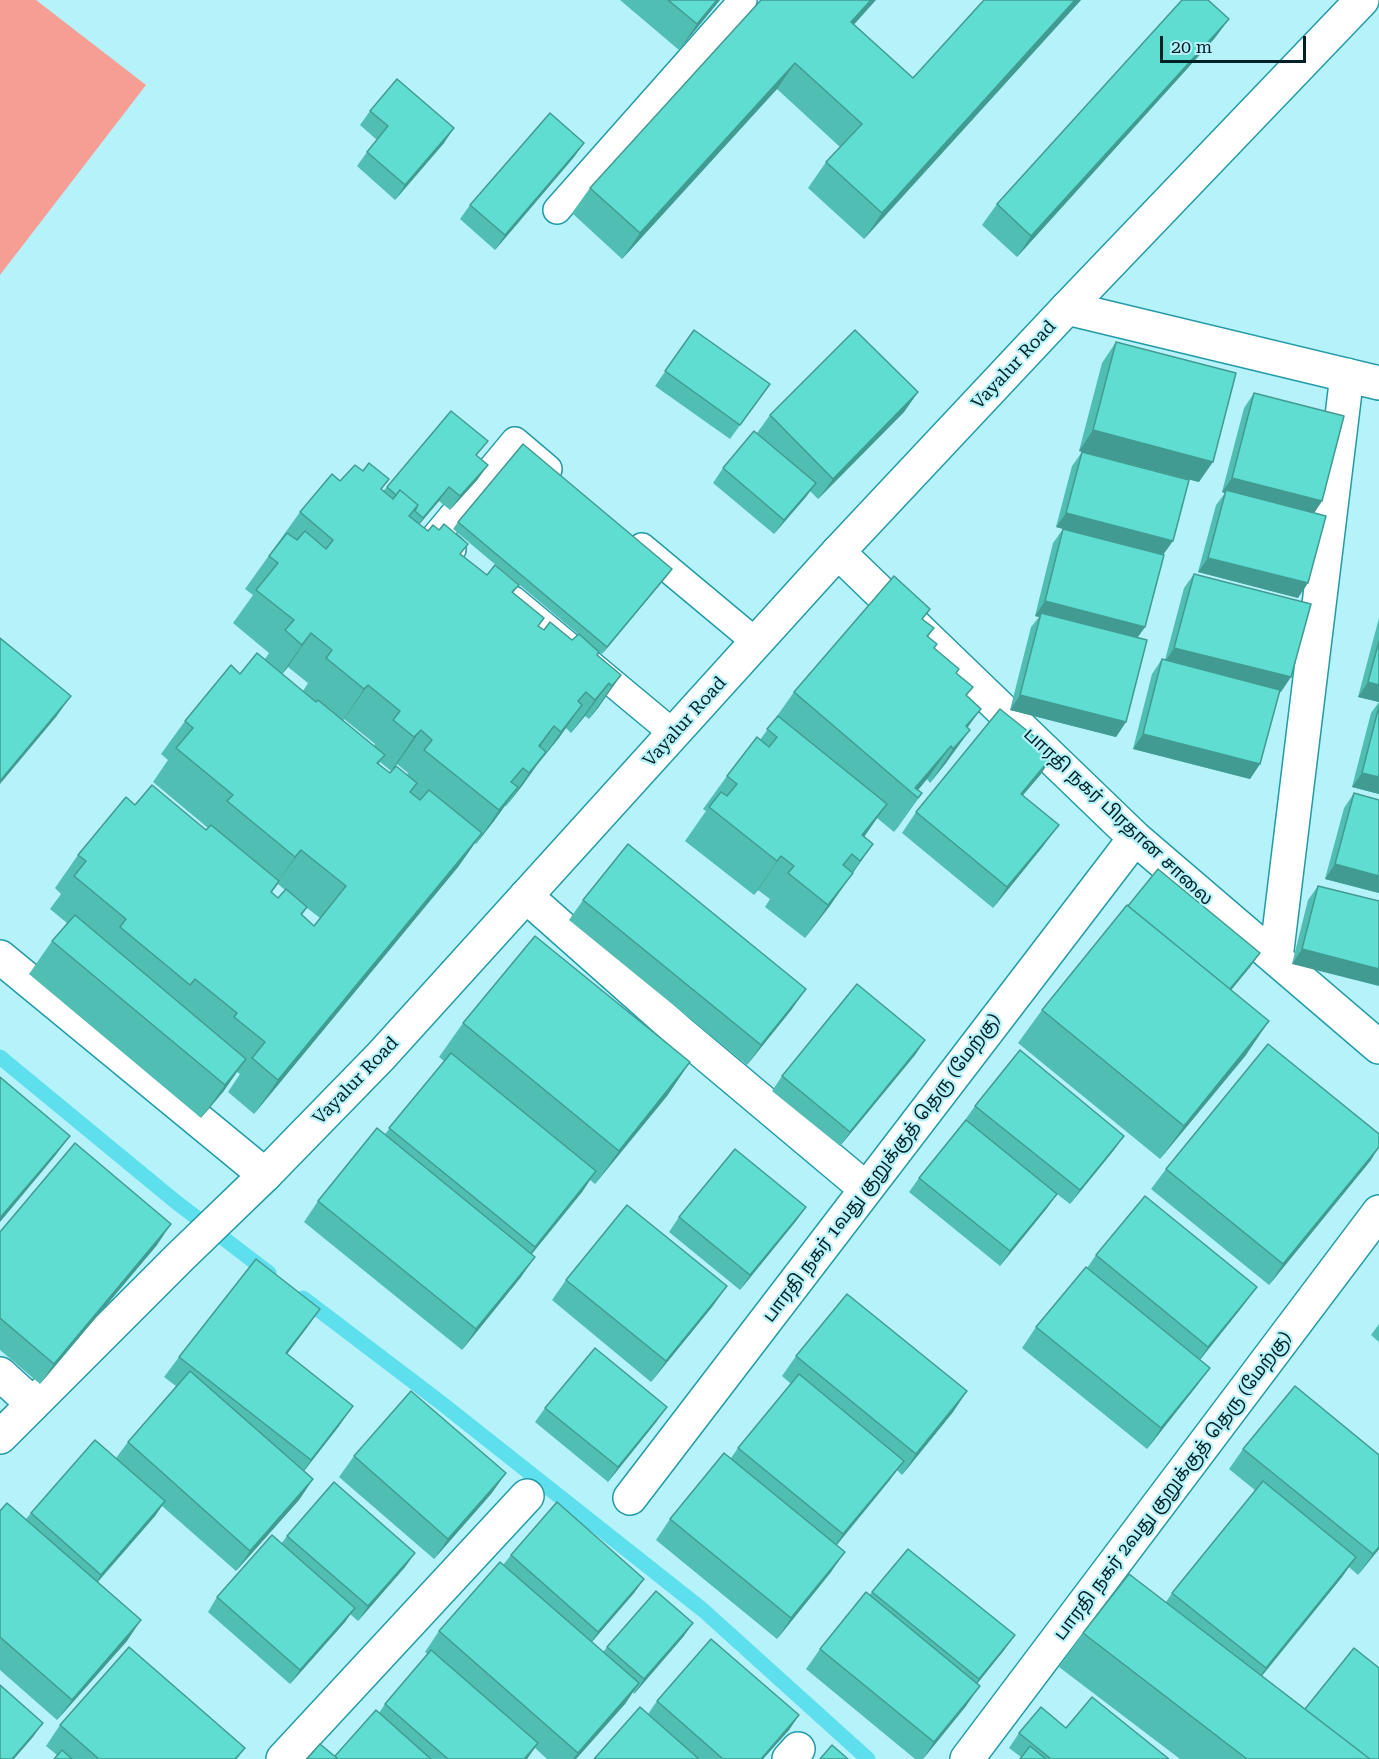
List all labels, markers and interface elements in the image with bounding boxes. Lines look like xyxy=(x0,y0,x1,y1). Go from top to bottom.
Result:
scale bar xyxy=(1163,24,1308,62)
text: 20 m xyxy=(1171,36,1212,57)
street label: Vayalur Road xyxy=(967,316,1061,414)
street label: Vayalur Road xyxy=(639,673,731,771)
street label: பாரதி நகர் பிரதான சாலை xyxy=(1019,724,1217,910)
street label: பாரதி நகர் 1வது குறுக்குத் தெரு (மேற்கு) xyxy=(759,1009,1005,1327)
street label: Vayalur Road xyxy=(309,1033,403,1129)
street label: பாரதி நகர் 2வது குறுக்குத் தெரு (மேற்கு) xyxy=(1050,1327,1296,1645)

